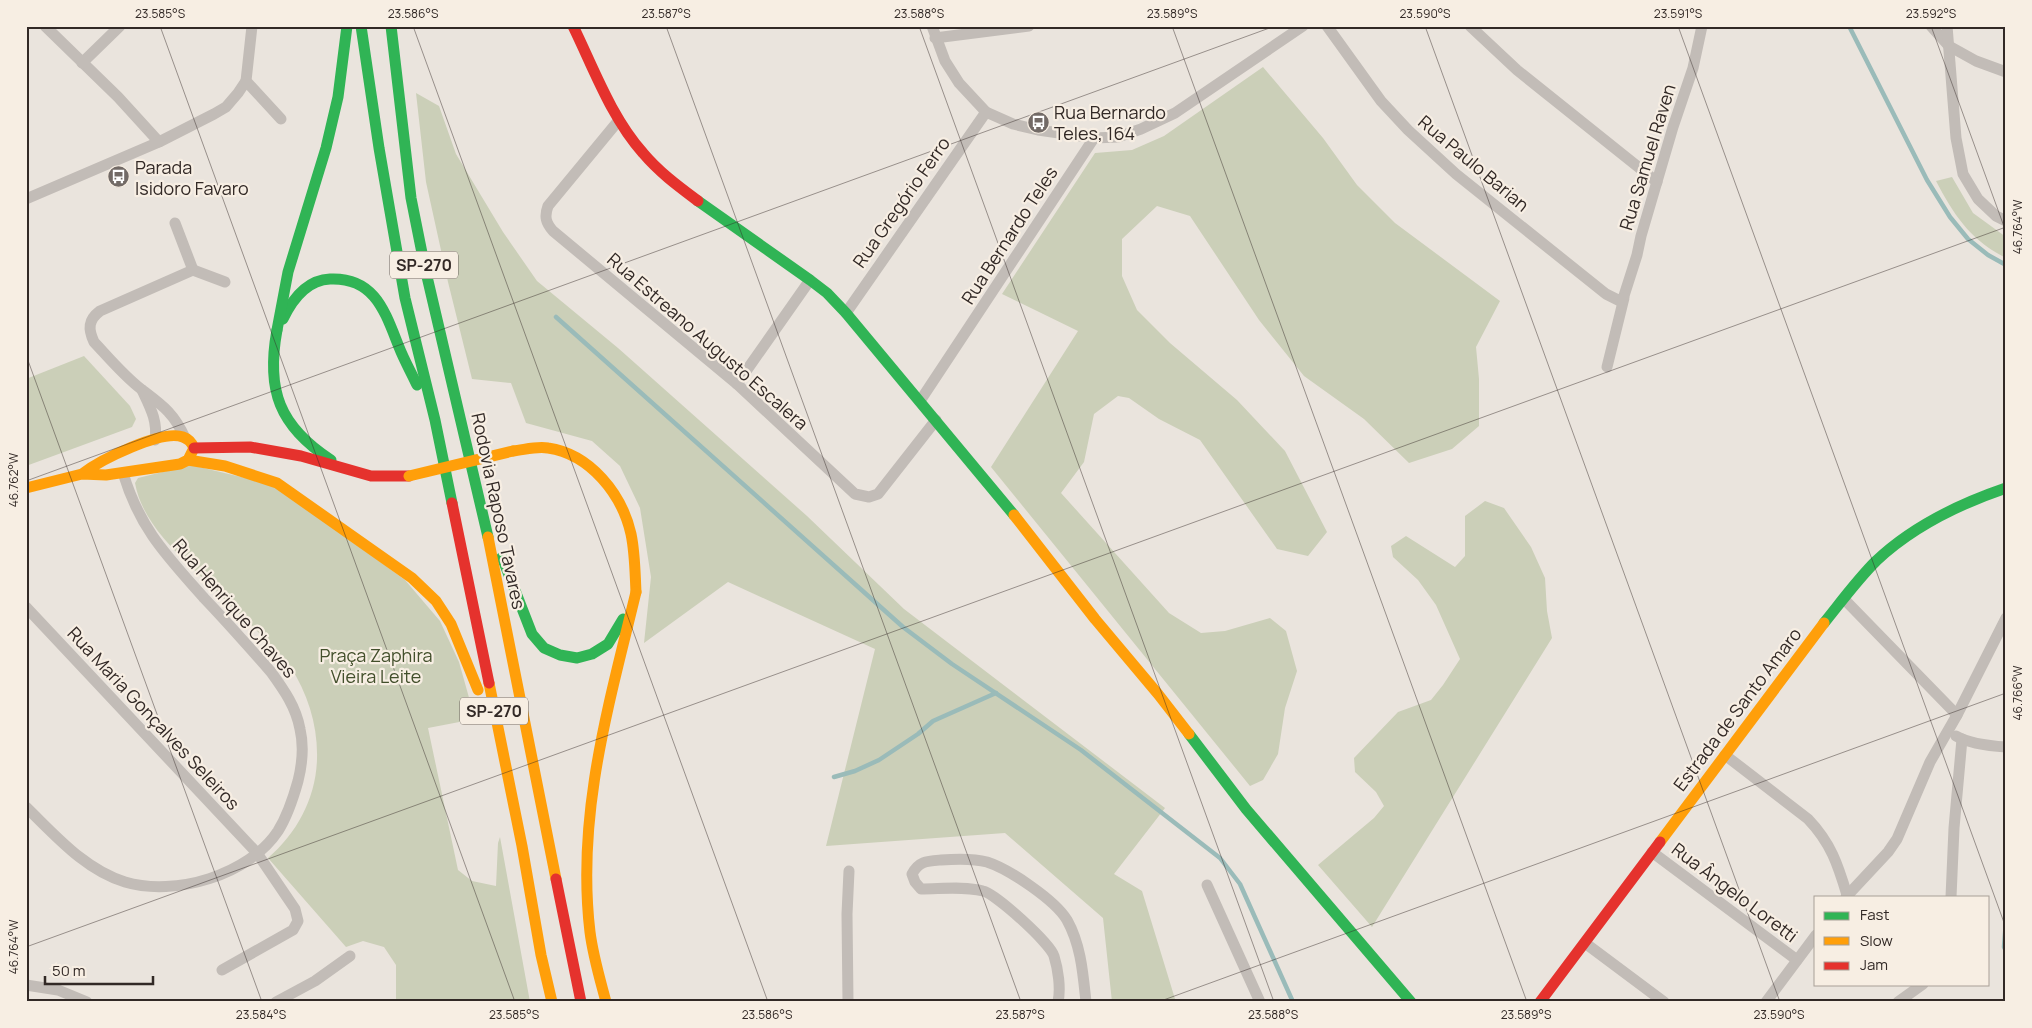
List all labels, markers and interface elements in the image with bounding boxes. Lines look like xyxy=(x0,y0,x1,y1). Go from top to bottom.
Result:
text: 23.585°S xyxy=(135,5,185,22)
text: 23.586°S xyxy=(388,5,438,22)
text: 23.587°S xyxy=(641,5,691,22)
text: 23.588°S xyxy=(894,5,944,22)
text: 23.589°S xyxy=(1147,5,1197,22)
text: 23.590°S xyxy=(1399,5,1451,22)
text: 23.591°S xyxy=(1654,5,1702,22)
text: 23.592°S xyxy=(1906,5,1956,22)
street label: Rua Samuel Raven xyxy=(1613,81,1681,233)
place label: Rua Bernardo Teles, 164 xyxy=(1054,100,1166,145)
bus stop icon: Rua Bernardo Teles, 164 xyxy=(1026,110,1050,134)
street label: Rua Paulo Barian xyxy=(1414,110,1534,216)
street label: Rua Gregório Ferro xyxy=(847,132,955,272)
place label: Parada Isidoro Favaro xyxy=(135,155,249,200)
street label: Rua Bernardo Teles xyxy=(955,162,1063,308)
bus stop icon: Parada Isidoro Favaro xyxy=(107,165,131,189)
text: 46.764°W xyxy=(2009,199,2026,254)
street label: Rua Estreano Augusto Escalera xyxy=(603,247,813,435)
road number: SP-270 xyxy=(390,252,458,278)
street label: Rodovia Raposo Tavares xyxy=(466,411,532,611)
text: 46.762°W xyxy=(5,452,22,507)
street label: Rua Henrique Chaves xyxy=(168,533,302,683)
street label: Rua Maria Gonçalves Seleiros xyxy=(63,621,245,815)
street label: Estrada de Santo Amaro xyxy=(1668,622,1806,796)
park label: Praça Zaphira Vieira Leite xyxy=(319,643,433,688)
text: 46.766°W xyxy=(2009,665,2026,721)
road number: SP-270 xyxy=(460,698,528,724)
street label: Rua Ângelo Loretti xyxy=(1667,837,1803,947)
legend xyxy=(1814,896,1990,986)
text: Fast xyxy=(1860,904,1889,925)
text: 46.764°W xyxy=(5,919,22,974)
text: Slow xyxy=(1860,930,1893,951)
scale bar xyxy=(45,953,152,985)
text: Jam xyxy=(1860,954,1888,975)
text: 50 m xyxy=(52,960,86,981)
text: 23.584°S xyxy=(236,1006,286,1023)
text: 23.585°S xyxy=(489,1006,539,1023)
text: 23.586°S xyxy=(742,1006,792,1023)
text: 23.587°S xyxy=(995,1006,1045,1023)
text: 23.588°S xyxy=(1248,1006,1298,1023)
text: 23.589°S xyxy=(1501,1006,1551,1023)
text: 23.590°S xyxy=(1753,1006,1805,1023)

